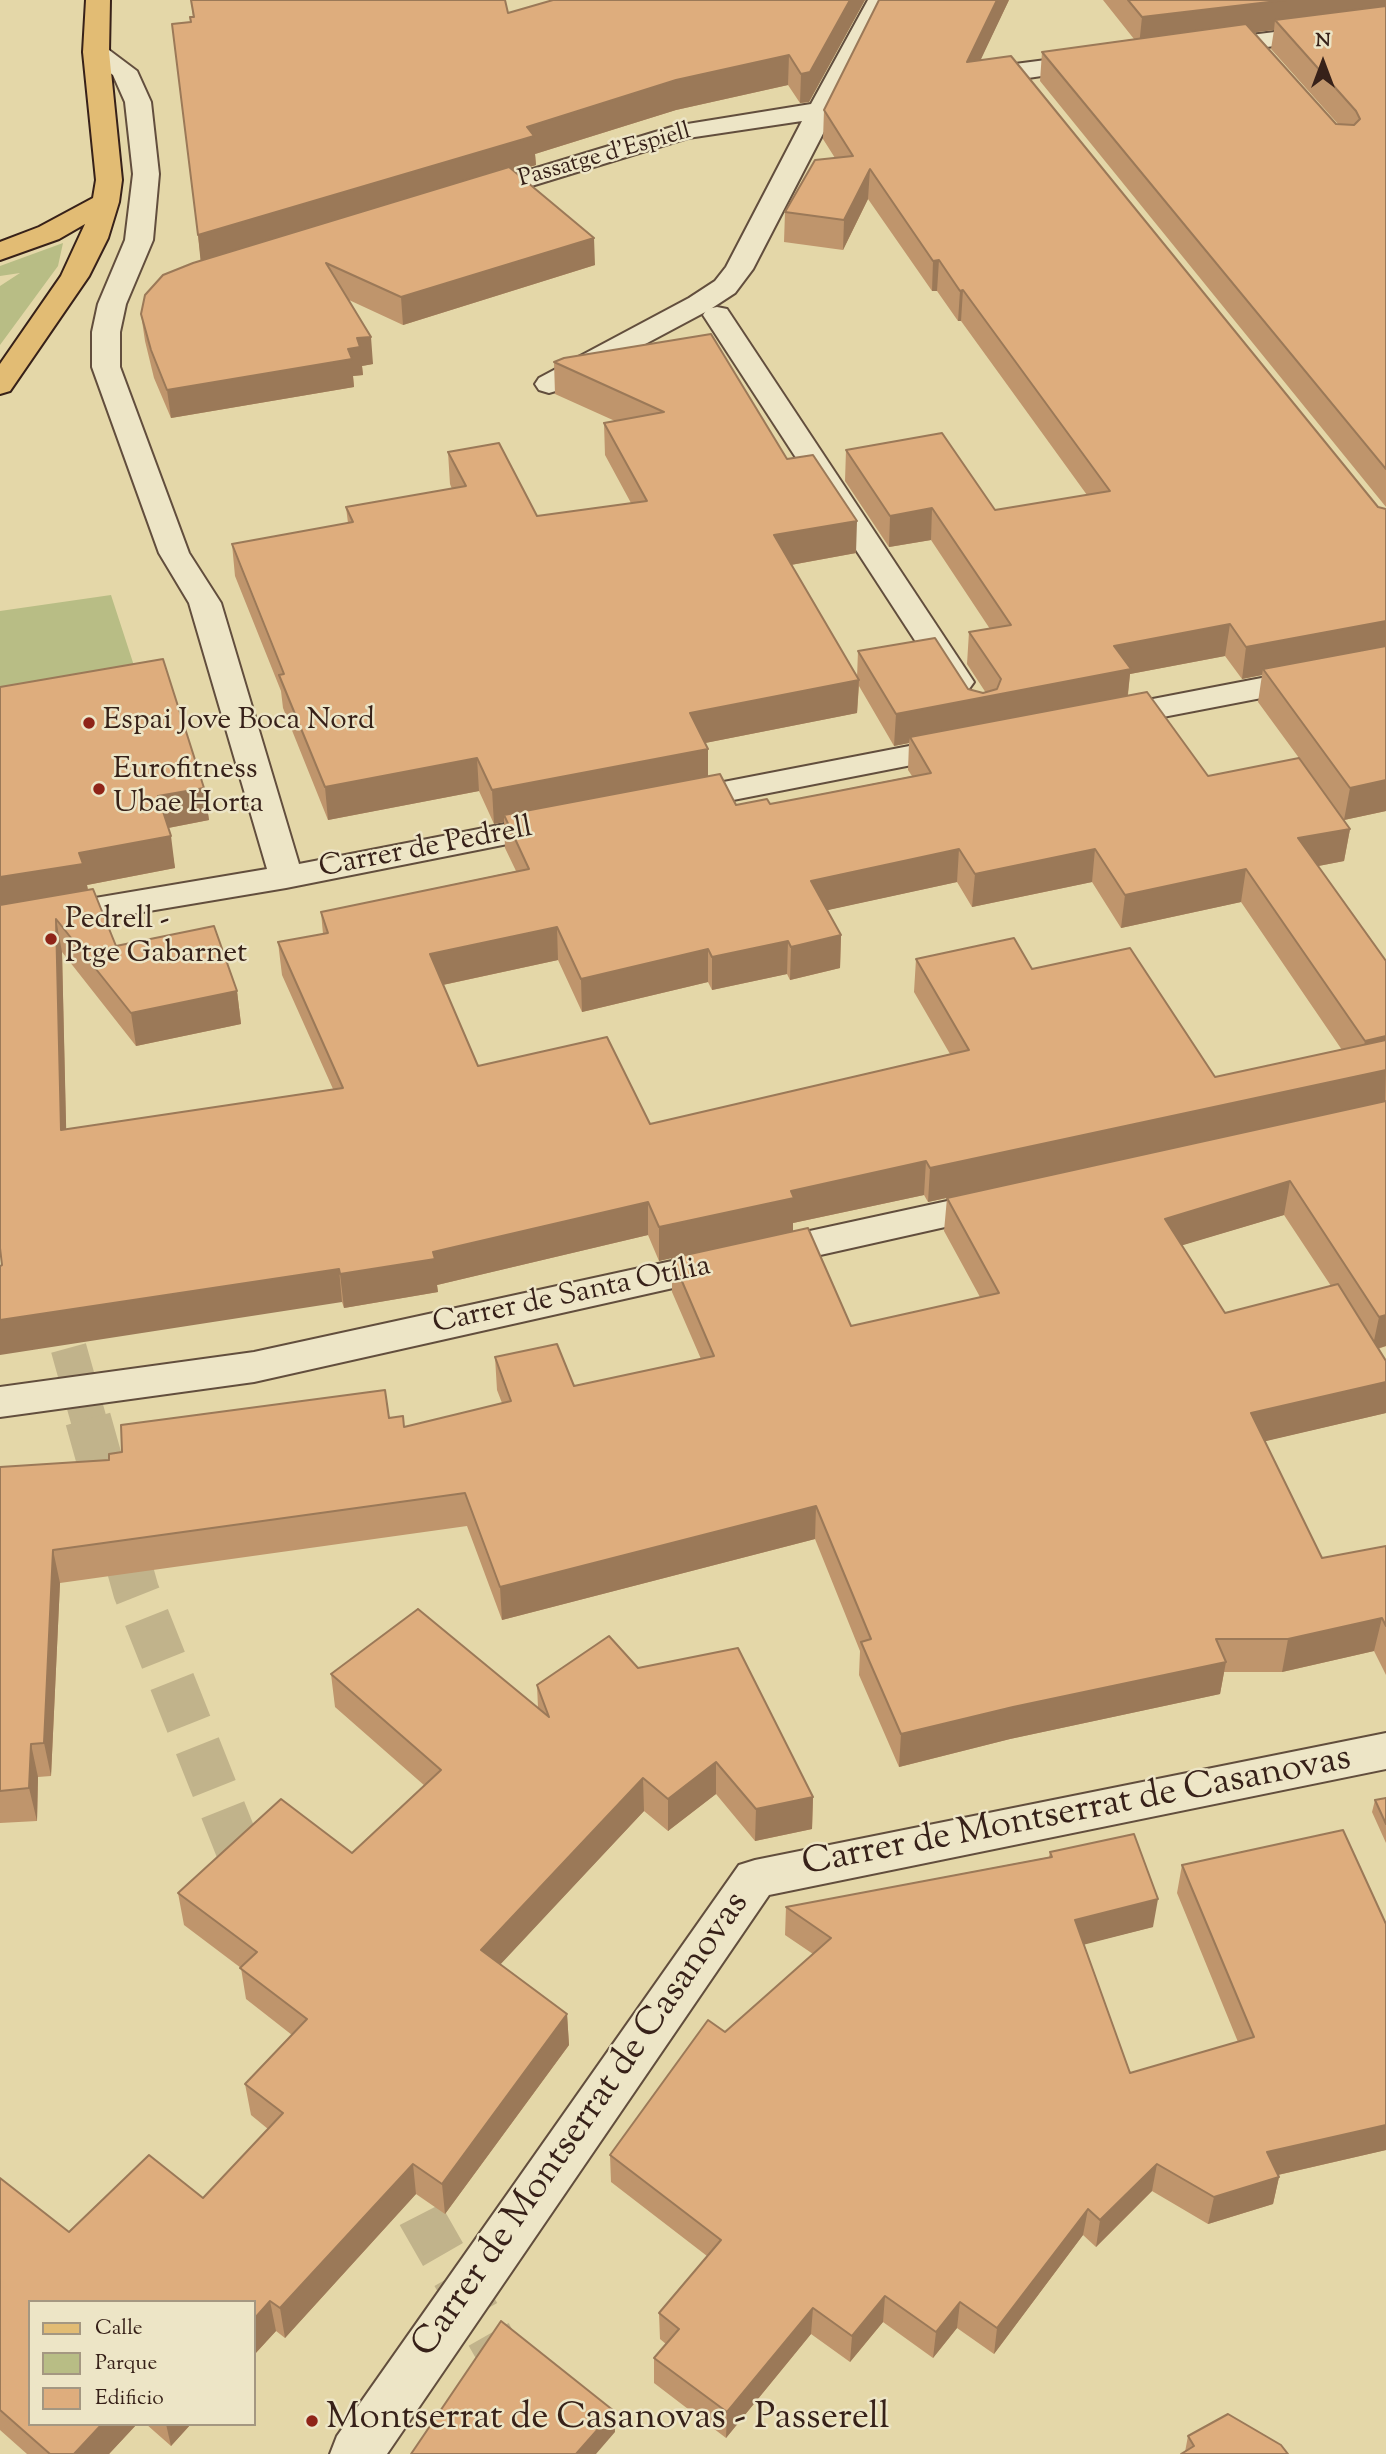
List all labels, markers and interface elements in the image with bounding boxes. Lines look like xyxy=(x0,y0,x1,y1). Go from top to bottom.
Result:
north arrow xyxy=(1288,28,1358,98)
text: N xyxy=(1315,28,1331,55)
street label: Passatge d'Espiell xyxy=(515,119,695,195)
place label: Espai Jove Boca Nord xyxy=(103,705,375,741)
marker: Espai Jove Boca Nord xyxy=(81,715,97,731)
place label: Eurofitness Ubae Horta xyxy=(113,754,264,824)
marker: Eurofitness Ubae Horta xyxy=(91,781,107,797)
street label: Carrer de Pedrell xyxy=(316,812,536,888)
place label: Pedrell - Ptge Gabarnet xyxy=(65,904,247,974)
marker: Pedrell - Ptge Gabarnet xyxy=(43,931,59,947)
street label: Carrer de Santa Otília xyxy=(430,1250,714,1344)
street label: Carrer de Montserrat de Casanovas xyxy=(799,1739,1355,1889)
street label: Carrer de Montserrat de Casanovas xyxy=(405,1885,761,2367)
legend xyxy=(28,2300,256,2426)
text: Calle xyxy=(95,2314,143,2344)
text: Parque xyxy=(95,2349,157,2379)
text: Edificio xyxy=(95,2384,164,2414)
place label: Montserrat de Casanovas - Passerell xyxy=(326,2399,889,2443)
marker: Montserrat de Casanovas - Passerell xyxy=(304,2413,320,2429)

